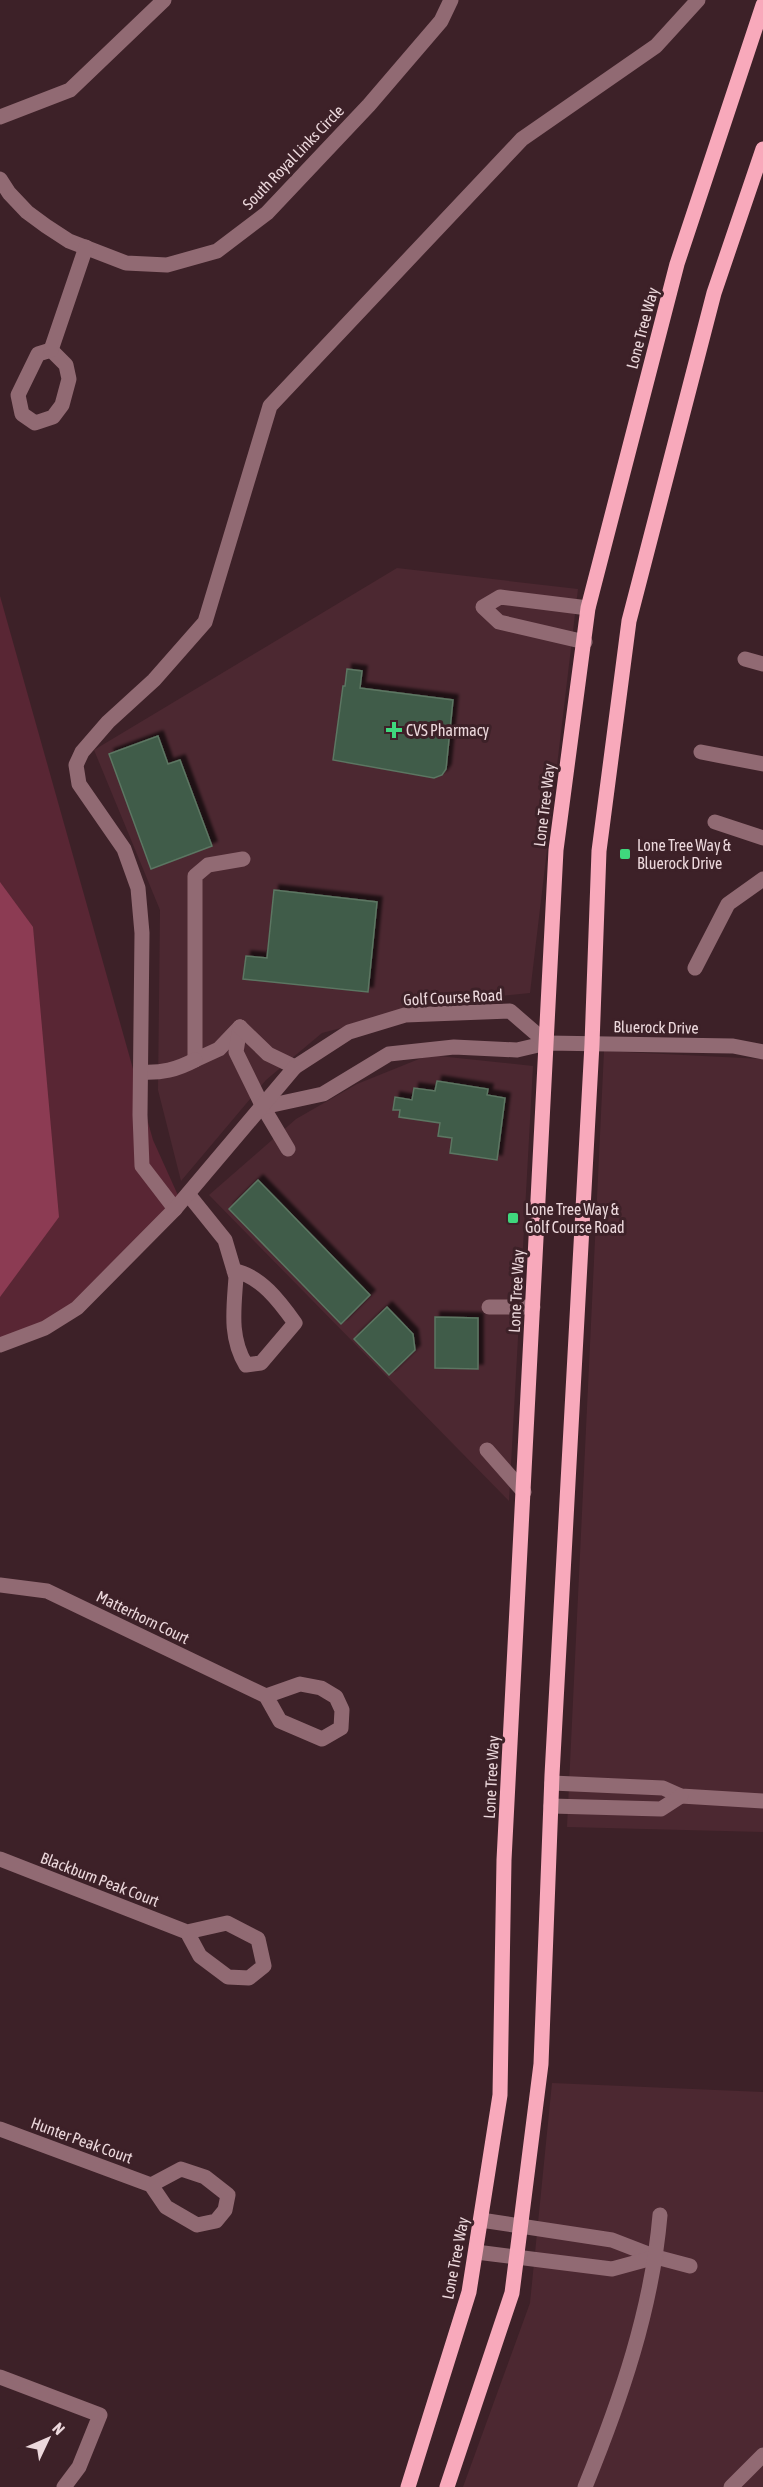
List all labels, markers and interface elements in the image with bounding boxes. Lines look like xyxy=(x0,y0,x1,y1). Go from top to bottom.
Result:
street label: South Royal Links Circle xyxy=(239,101,348,213)
street label: Lone Tree Way xyxy=(622,285,663,371)
place label: CVS Pharmacy xyxy=(406,721,490,740)
marker: CVS Pharmacy xyxy=(387,723,401,737)
street label: Lone Tree Way xyxy=(530,762,559,848)
place label: Lone Tree Way & Bluerock Drive xyxy=(637,836,732,872)
marker: Lone Tree Way & Bluerock Drive xyxy=(618,847,632,861)
street label: Golf Course Road xyxy=(403,985,503,1009)
street label: Bluerock Drive xyxy=(613,1017,699,1037)
place label: Lone Tree Way & Golf Course Road xyxy=(525,1200,625,1236)
marker: Lone Tree Way & Golf Course Road xyxy=(506,1211,520,1225)
street label: Lone Tree Way xyxy=(505,1248,528,1333)
street label: Matterhorn Court xyxy=(94,1587,193,1647)
street label: Lone Tree Way xyxy=(480,1734,503,1819)
street label: Blackburn Peak Court xyxy=(38,1848,162,1910)
street label: Hunter Peak Court xyxy=(29,2113,136,2167)
street label: Lone Tree Way xyxy=(438,2215,473,2301)
north arrow xyxy=(18,2409,78,2469)
text: N xyxy=(49,2419,69,2438)

